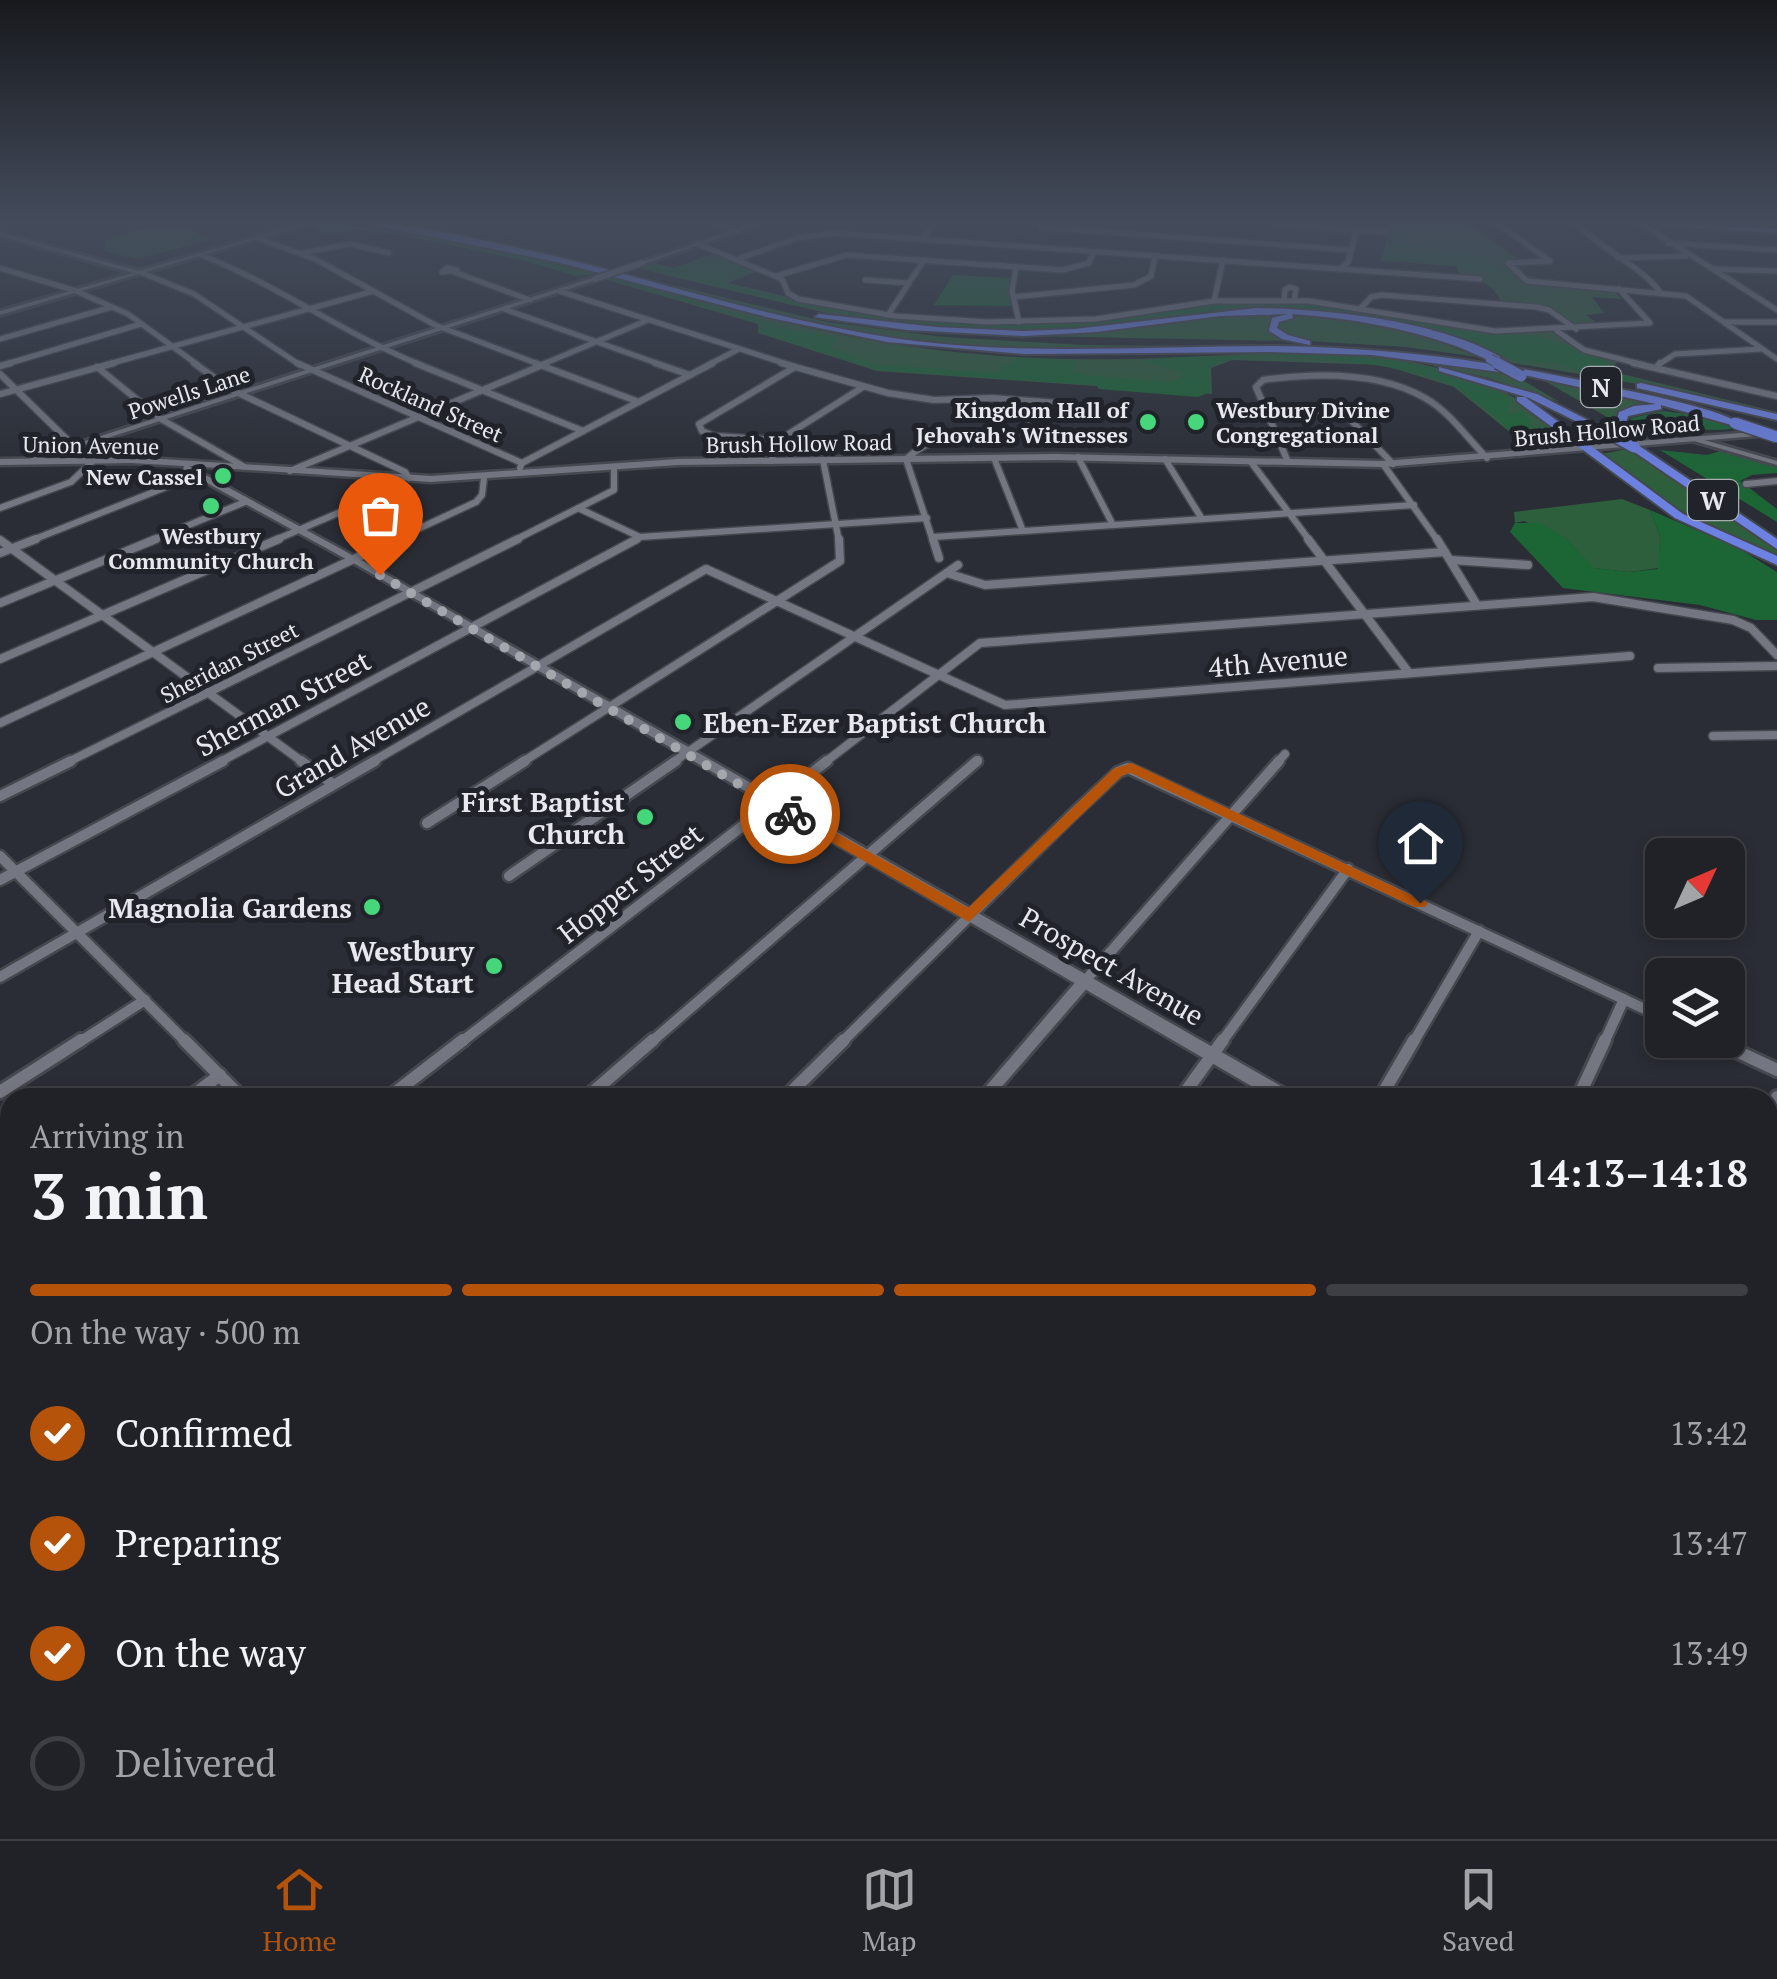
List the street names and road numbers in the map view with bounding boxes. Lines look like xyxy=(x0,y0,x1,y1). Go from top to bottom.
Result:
street label: Powells Lane xyxy=(124,359,254,425)
street label: Rockland Street xyxy=(355,359,507,449)
road number: N xyxy=(1581,367,1621,407)
street label: Brush Hollow Road xyxy=(1513,407,1701,453)
street label: Brush Hollow Road xyxy=(706,427,892,459)
street label: Union Avenue xyxy=(22,429,160,461)
road number: W xyxy=(1688,480,1738,520)
street label: Sheridan Street xyxy=(155,615,303,709)
street label: 4th Avenue xyxy=(1207,636,1349,686)
street label: Sherman Street xyxy=(189,641,377,765)
street label: Grand Avenue xyxy=(267,687,437,807)
street label: Hopper Street xyxy=(550,815,710,951)
street label: Prospect Avenue xyxy=(1013,898,1211,1034)

